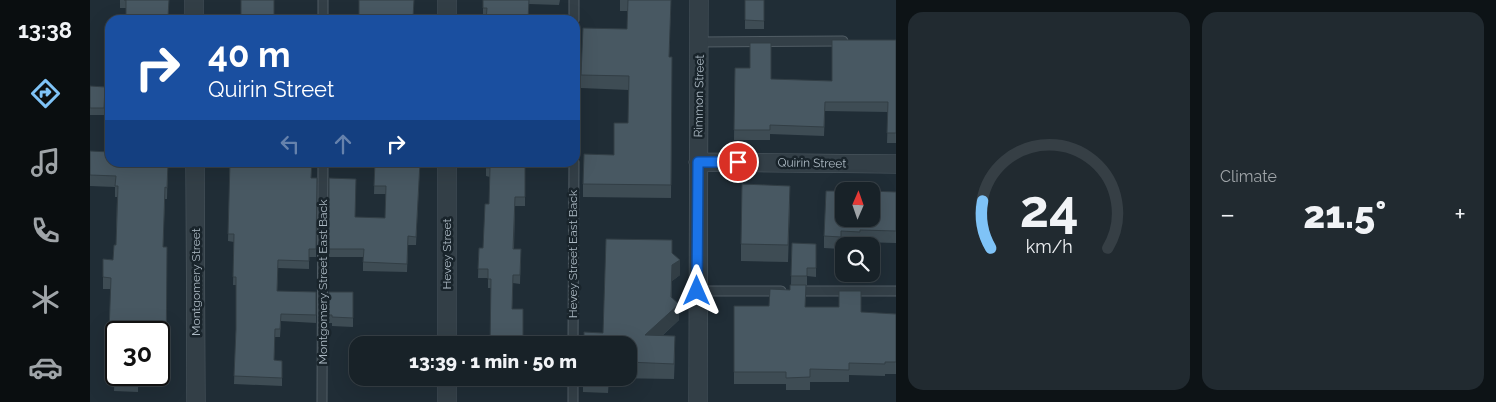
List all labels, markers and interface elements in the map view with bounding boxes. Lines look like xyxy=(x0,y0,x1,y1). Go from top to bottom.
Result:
text: 13:38 xyxy=(18,17,72,43)
text: 40 m xyxy=(208,34,290,75)
icon: right xyxy=(125,35,190,100)
street label: Rimmon Street xyxy=(691,54,707,138)
icon: directions xyxy=(28,76,63,111)
text: Quirin Street xyxy=(208,76,334,102)
icon: left xyxy=(276,130,304,158)
icon: ahead xyxy=(329,130,357,158)
icon: right xyxy=(382,130,410,158)
pin xyxy=(717,141,759,183)
icon: music xyxy=(28,145,63,180)
icon: arrive xyxy=(724,148,752,176)
street label: Quirin Street xyxy=(777,155,847,171)
text: Climate xyxy=(1220,167,1277,186)
text: 24 xyxy=(1019,178,1079,239)
north arrow xyxy=(835,182,880,228)
map controls xyxy=(835,182,880,282)
street label: Hevey Street East Back xyxy=(566,189,580,318)
text: 21.5° xyxy=(1303,192,1386,237)
text: − xyxy=(1220,198,1235,231)
text: + xyxy=(1454,198,1466,231)
street label: Montgomery Street East Back xyxy=(316,199,330,365)
icon: phone xyxy=(28,213,63,248)
street label: Hevey Street xyxy=(440,218,454,290)
street label: Montgomery Street xyxy=(189,228,203,336)
text: km/h xyxy=(1025,236,1073,257)
button: search xyxy=(835,237,880,282)
position arrow xyxy=(670,264,722,316)
icon: climate xyxy=(28,282,63,317)
speed limit sign: 30 xyxy=(105,321,170,386)
icon: car xyxy=(28,350,63,385)
text: 13:39 · 1 min · 50 m xyxy=(409,350,577,372)

